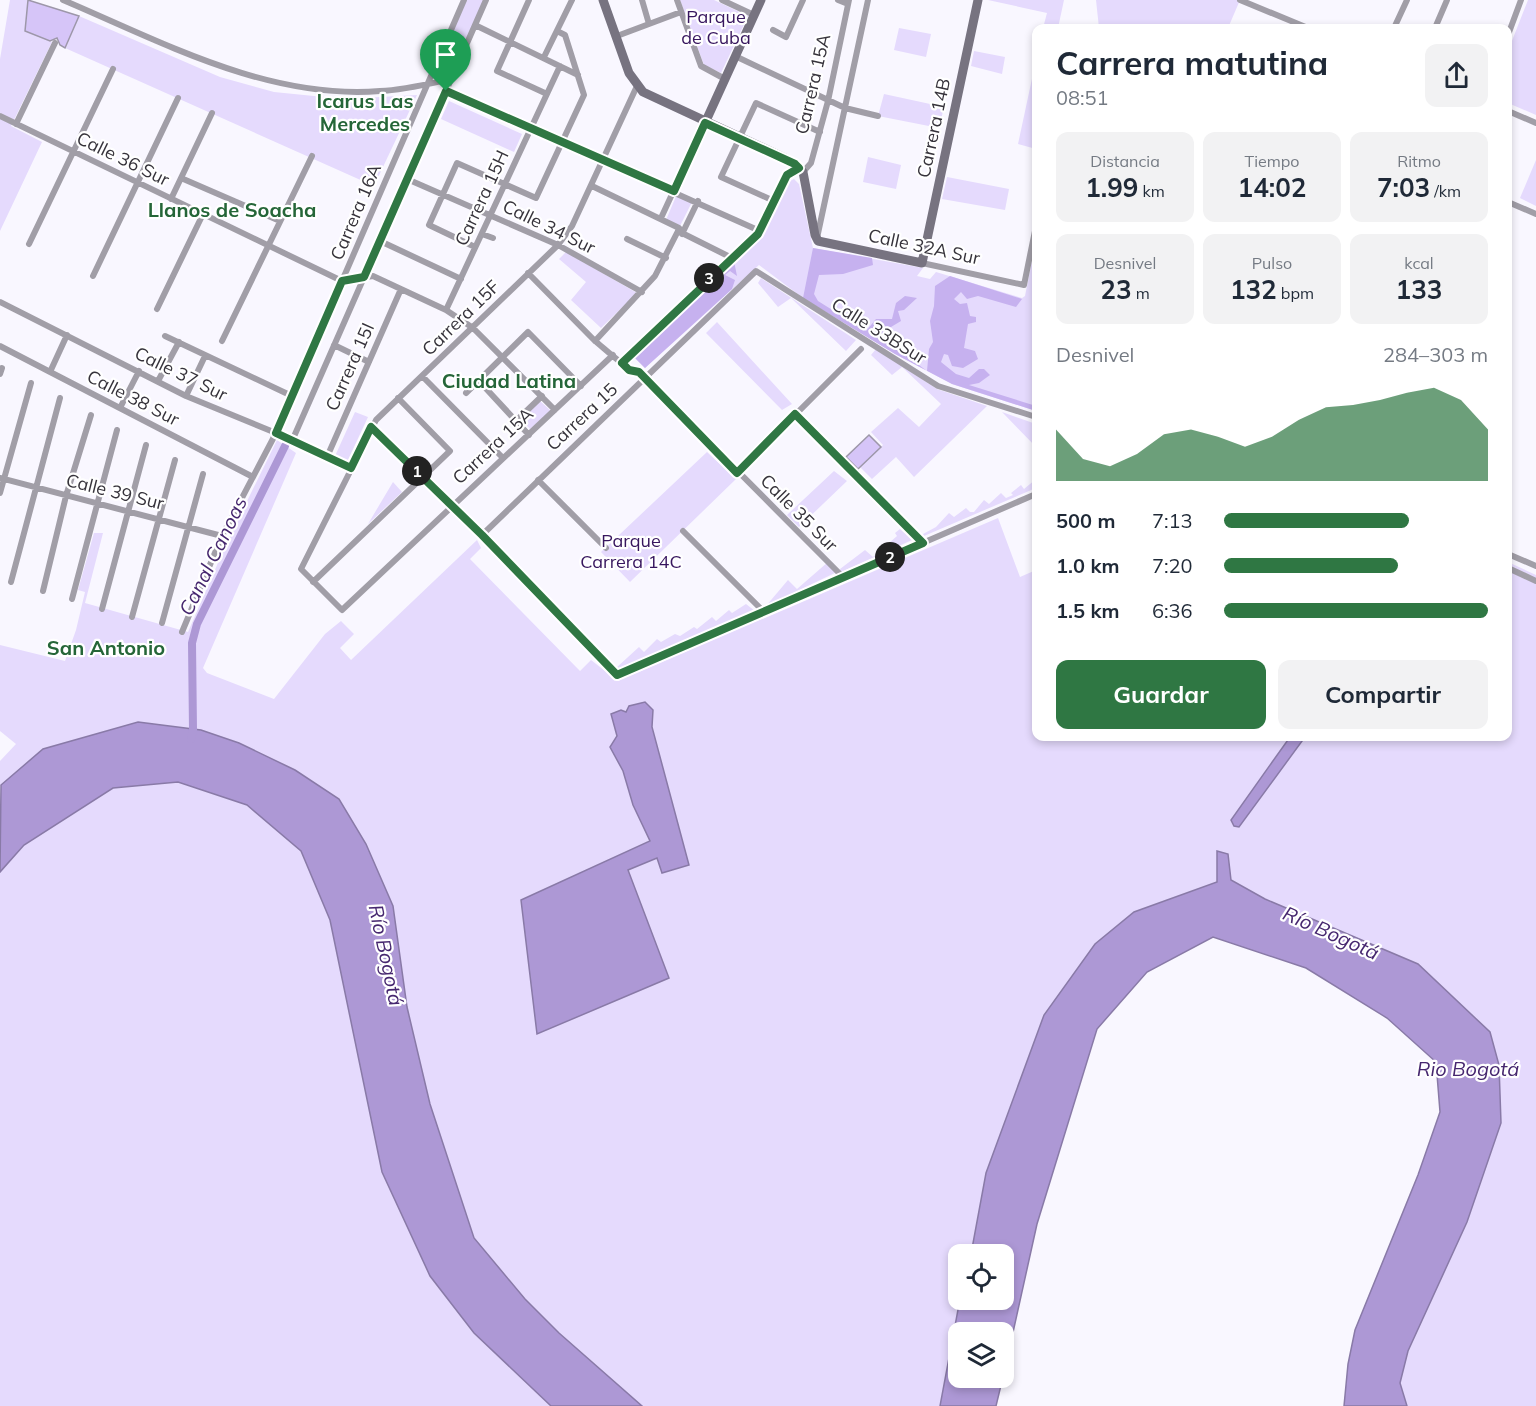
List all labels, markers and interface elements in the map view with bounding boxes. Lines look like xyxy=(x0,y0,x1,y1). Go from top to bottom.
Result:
park label: Parque de Cuba xyxy=(681,5,751,49)
pin xyxy=(420,29,471,91)
street label: Carrera 15A xyxy=(790,31,835,136)
icon: arrive xyxy=(429,38,462,71)
text: Carrera matutina xyxy=(1056,42,1328,83)
button: share xyxy=(1425,44,1488,107)
street label: Carrera 14B xyxy=(912,76,955,180)
text: 08:51 xyxy=(1056,85,1109,110)
district label: Icarus Las Mercedes xyxy=(317,88,414,136)
street label: Calle 36 Sur xyxy=(73,126,174,191)
street label: Carrera 15H xyxy=(449,146,514,249)
text: Distancia xyxy=(1090,151,1160,171)
text: Tiempo xyxy=(1245,151,1299,171)
text: Ritmo xyxy=(1397,151,1441,171)
street label: Carrera 16A xyxy=(325,160,386,263)
text: 1.99 xyxy=(1085,171,1138,204)
text: 14:02 xyxy=(1238,171,1306,204)
text: 7:03 xyxy=(1377,171,1430,204)
text: km xyxy=(1138,181,1165,201)
text: /km xyxy=(1430,181,1461,201)
street label: Calle 34 Sur xyxy=(499,194,600,259)
district label: Llanos de Soacha xyxy=(148,197,316,222)
street label: Calle 32A Sur xyxy=(866,223,982,270)
text: Desnivel xyxy=(1094,253,1156,273)
text: Pulso xyxy=(1252,253,1292,273)
text: kcal xyxy=(1404,253,1434,273)
pin: 3 xyxy=(694,263,724,293)
text: 3 xyxy=(704,268,714,288)
text: 23 xyxy=(1100,273,1131,306)
text: 132 xyxy=(1230,273,1277,306)
text: 133 xyxy=(1396,273,1442,306)
street label: Carrera 15F xyxy=(417,275,504,360)
text: m xyxy=(1131,283,1150,303)
text: bpm xyxy=(1277,283,1314,303)
street label: Calle 33BSur xyxy=(827,292,931,369)
street label: Carrera 15I xyxy=(320,319,379,414)
street label: Calle 37 Sur xyxy=(131,341,232,406)
text: Desnivel xyxy=(1056,342,1134,367)
text: 284–303 m xyxy=(1383,342,1488,367)
street label: Calle 38 Sur xyxy=(83,365,184,431)
district label: Ciudad Latina xyxy=(442,368,576,393)
street label: Carrera 15 xyxy=(541,378,622,455)
street label: Carrera 15A xyxy=(447,402,538,489)
pin: 1 xyxy=(402,456,432,486)
text: 1 xyxy=(412,461,422,481)
street label: Calle 39 Sur xyxy=(64,468,167,515)
street label: Calle 35 Sur xyxy=(756,469,843,557)
water label: Canal Canoas xyxy=(173,492,252,619)
text: 500 m xyxy=(1056,508,1115,533)
text: 7:13 xyxy=(1152,508,1193,533)
park label: Parque Carrera 14C xyxy=(580,529,682,573)
pin: 2 xyxy=(875,542,905,572)
text: 2 xyxy=(885,547,895,567)
text: 1.0 km xyxy=(1056,553,1119,578)
text: 7:20 xyxy=(1152,553,1193,578)
text: 1.5 km xyxy=(1056,598,1119,623)
text: 6:36 xyxy=(1152,598,1193,623)
district label: San Antonio xyxy=(47,635,165,660)
button: Guardar xyxy=(1056,660,1266,729)
button: Compartir xyxy=(1278,660,1488,729)
water label: Río Bogotá xyxy=(1279,900,1383,965)
water label: Río Bogotá xyxy=(364,902,409,1008)
water label: Rio Bogotá xyxy=(1417,1056,1519,1081)
map controls xyxy=(948,1244,1014,1388)
button: locate xyxy=(948,1244,1014,1310)
button: layers xyxy=(948,1322,1014,1388)

